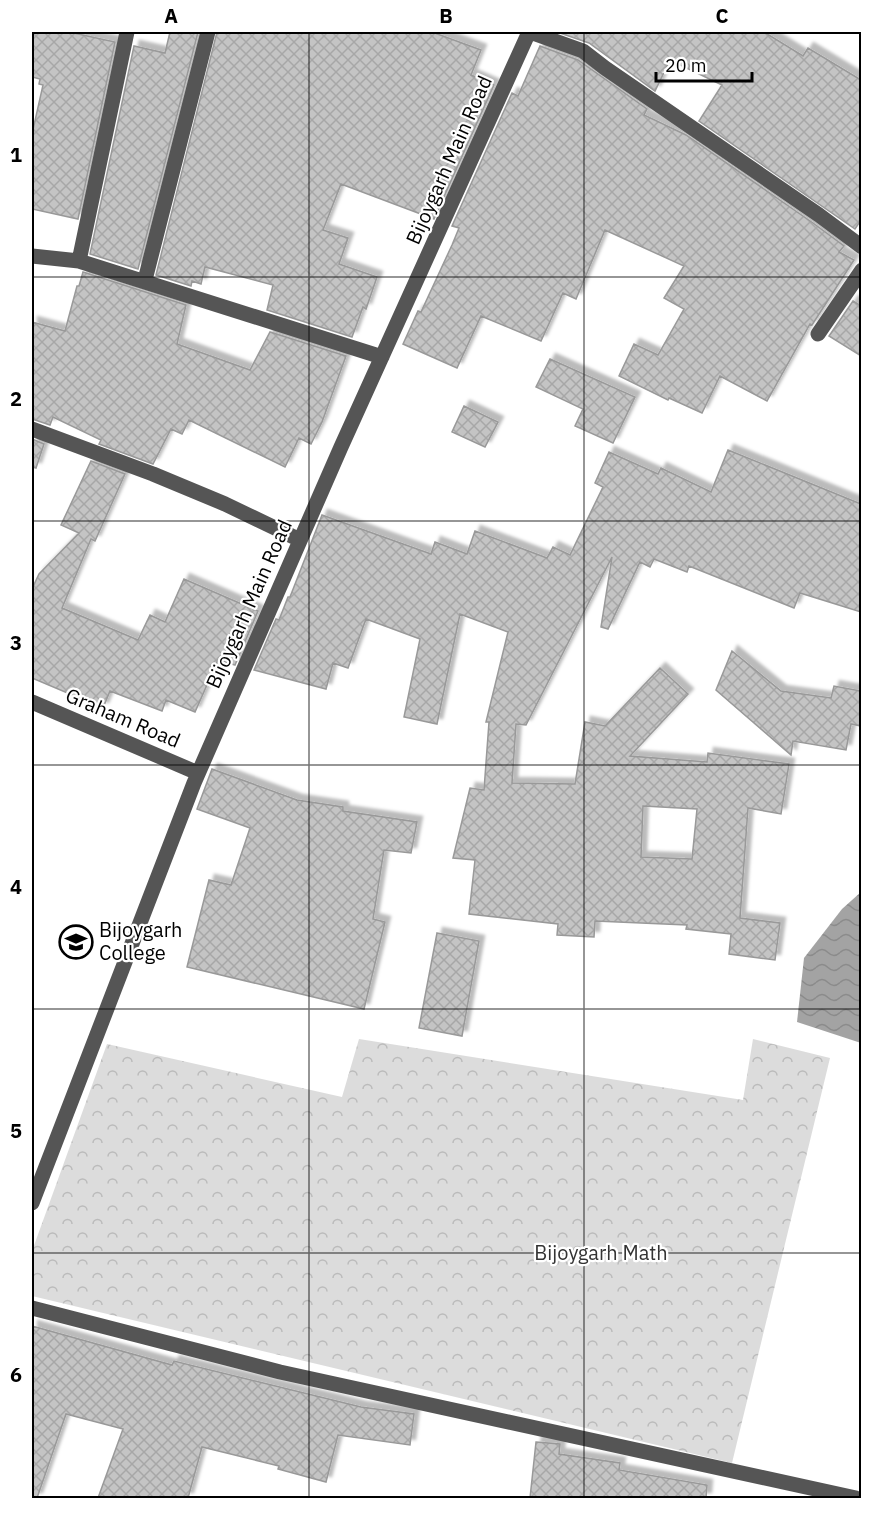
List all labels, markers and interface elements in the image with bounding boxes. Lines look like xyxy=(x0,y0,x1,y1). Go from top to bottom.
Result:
text: A xyxy=(164,2,178,29)
text: B xyxy=(439,2,453,29)
text: C xyxy=(715,2,729,29)
scale bar xyxy=(656,45,752,83)
text: 20 m xyxy=(665,54,707,77)
street label: Bijoygarh Main Road xyxy=(399,71,498,248)
text: 1 xyxy=(10,141,22,168)
text: 2 xyxy=(10,385,22,412)
street label: Bijoygarh Main Road xyxy=(199,515,298,692)
text: 3 xyxy=(10,629,22,656)
street label: Graham Road xyxy=(62,681,185,754)
text: 4 xyxy=(10,873,22,900)
place label: Bijoygarh College xyxy=(99,916,182,966)
school or university icon: Bijoygarh College xyxy=(58,924,94,960)
text: 5 xyxy=(10,1117,22,1144)
park label: Bijoygarh Math xyxy=(534,1239,668,1266)
text: 6 xyxy=(10,1361,22,1388)

